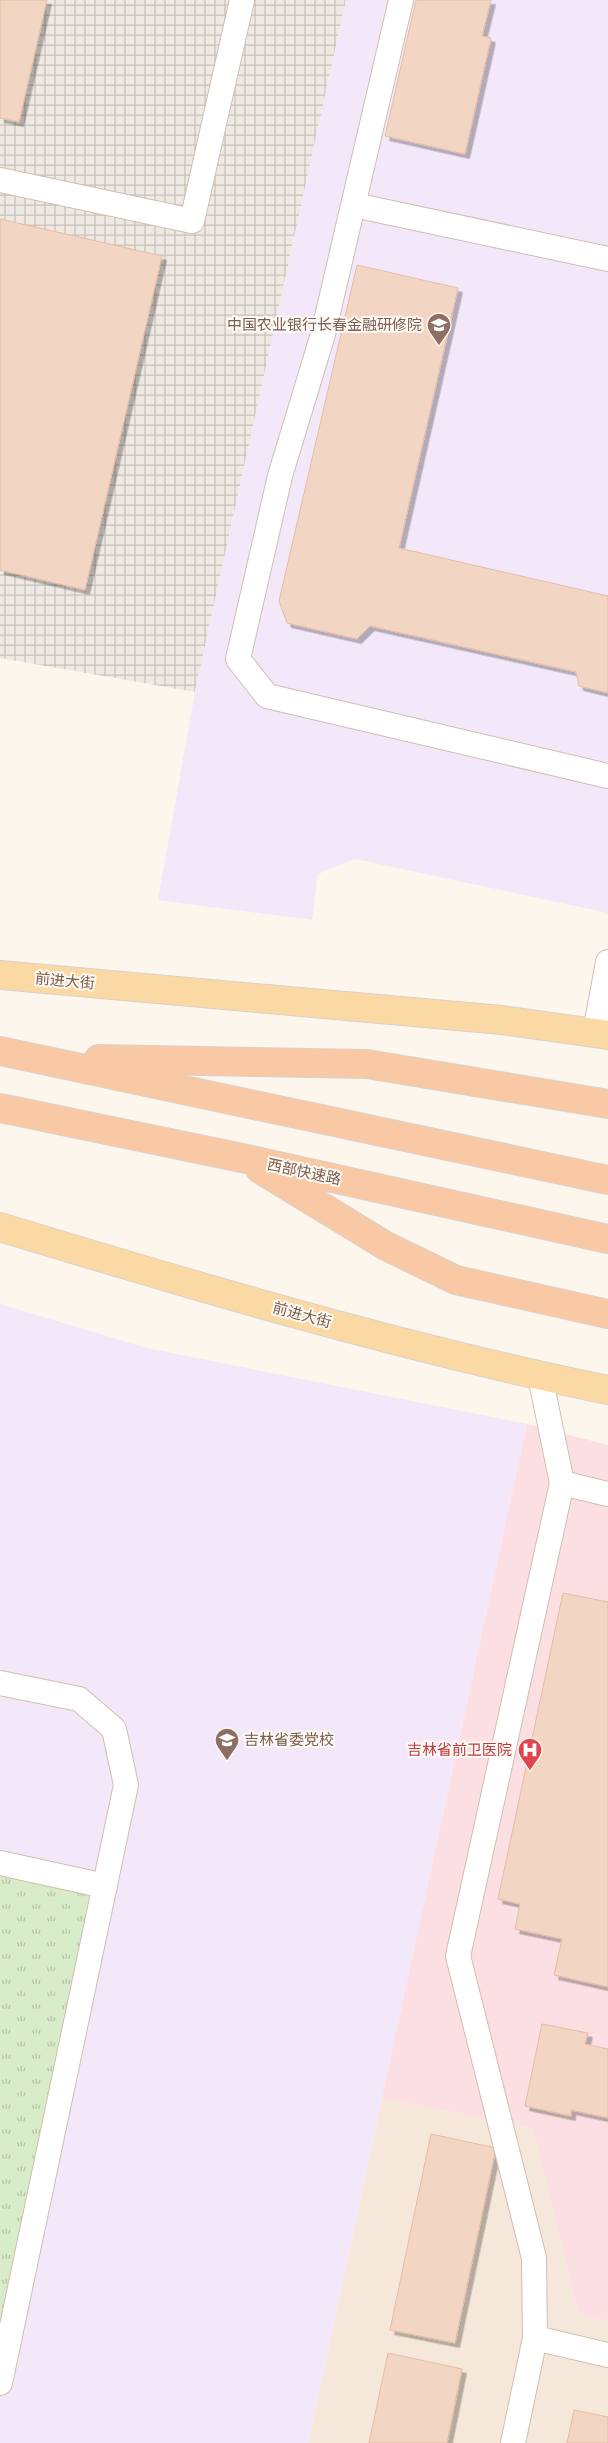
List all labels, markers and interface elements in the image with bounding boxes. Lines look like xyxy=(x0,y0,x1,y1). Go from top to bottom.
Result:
school or university icon: 中国农业银行长春金融研修院 xyxy=(426,312,452,346)
place label: 中国农业银行长春金融研修院 xyxy=(227,316,422,334)
street label: 前进大街 xyxy=(34,969,96,993)
street label: 西部快速路 xyxy=(265,1155,343,1189)
street label: 前进大街 xyxy=(271,1299,333,1331)
school or university icon: 吉林省委党校 xyxy=(214,1727,240,1761)
place label: 吉林省委党校 xyxy=(244,1731,334,1749)
hospital icon: 吉林省前卫医院 xyxy=(517,1737,543,1771)
place label: 吉林省前卫医院 xyxy=(407,1741,512,1759)

